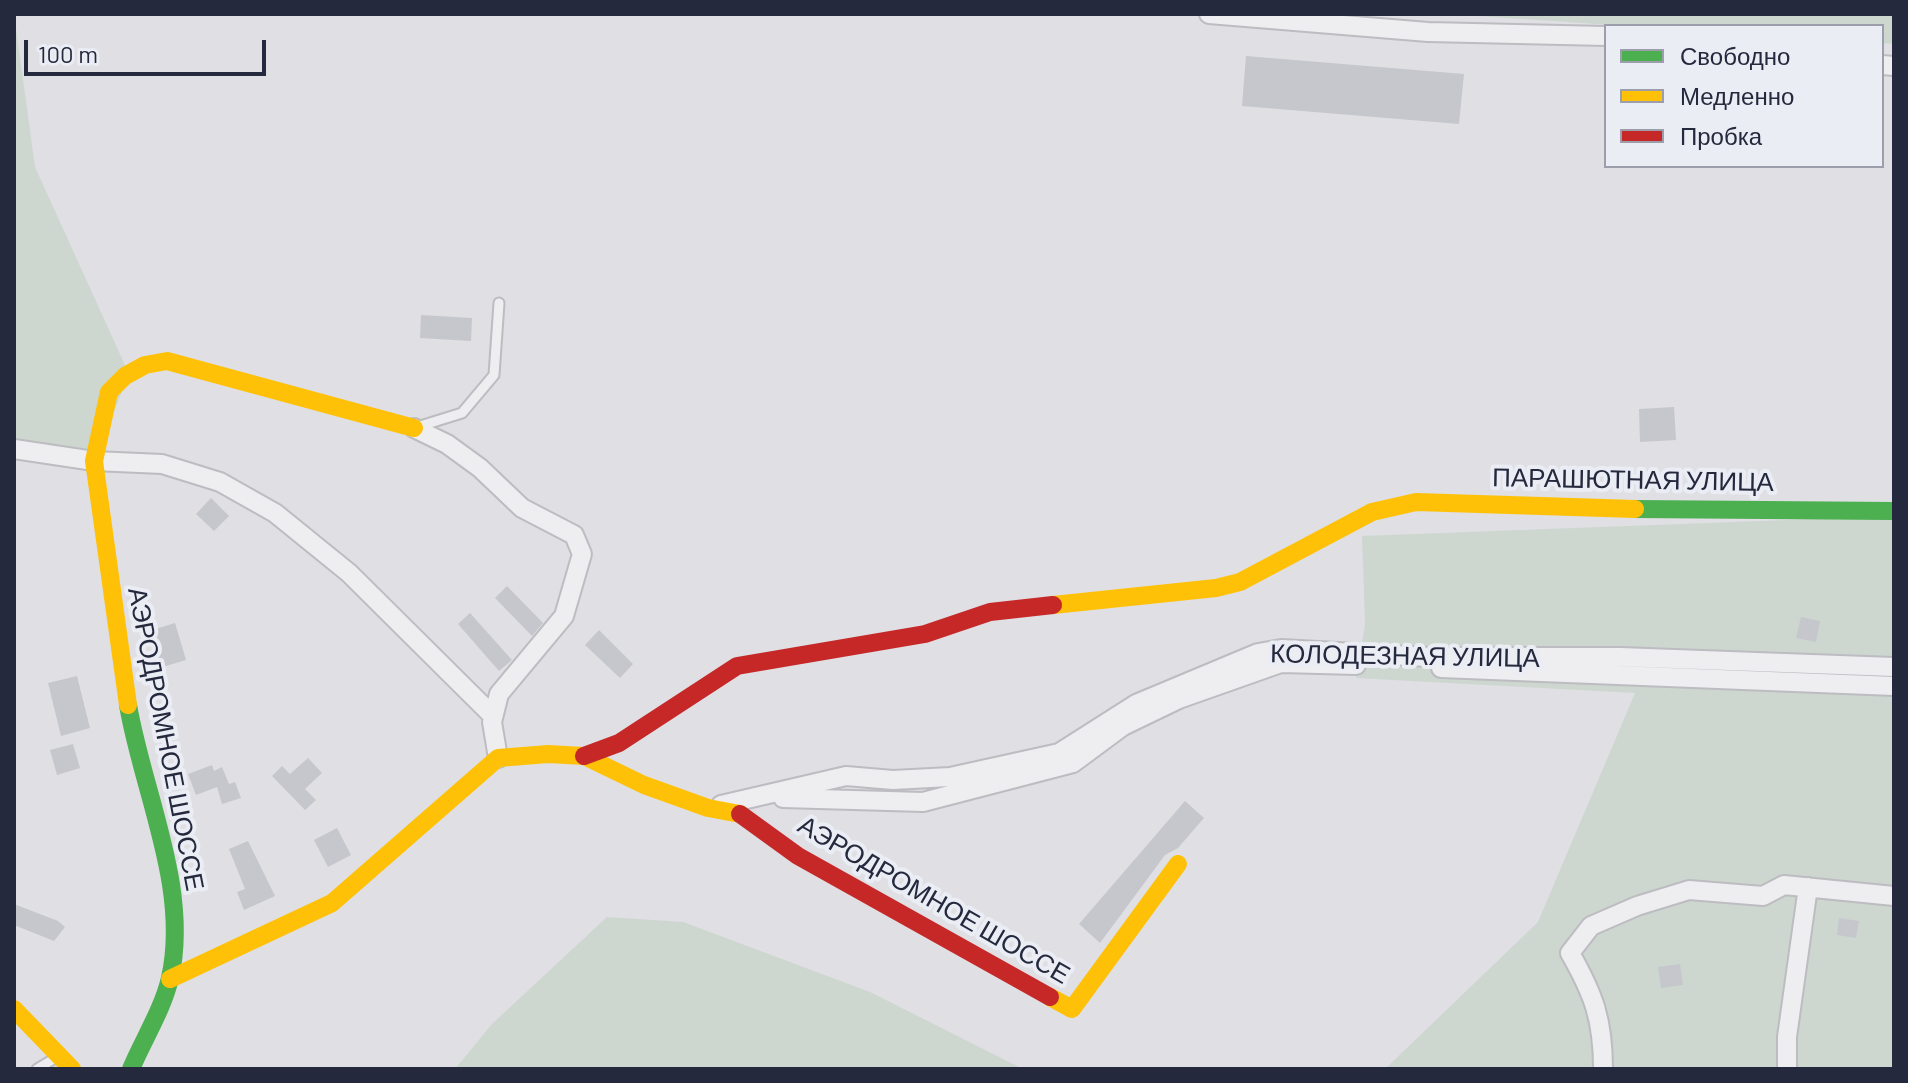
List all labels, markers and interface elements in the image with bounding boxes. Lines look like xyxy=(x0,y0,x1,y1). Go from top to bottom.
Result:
scale bar xyxy=(28,24,270,74)
legend xyxy=(1604,24,1884,168)
text: 100 m xyxy=(38,39,98,68)
text: Свободно xyxy=(1680,41,1790,70)
text: Медленно xyxy=(1680,81,1794,110)
text: Пробка xyxy=(1680,121,1762,150)
street label: ПАРАШЮТНАЯ УЛИЦА xyxy=(1492,462,1774,498)
street label: АЭРОДРОМНОЕ ШОССЕ xyxy=(121,585,211,893)
street label: КОЛОДЕЗНАЯ УЛИЦА xyxy=(1270,638,1540,674)
street label: АЭРОДРОМНОЕ ШОССЕ xyxy=(793,809,1075,991)

